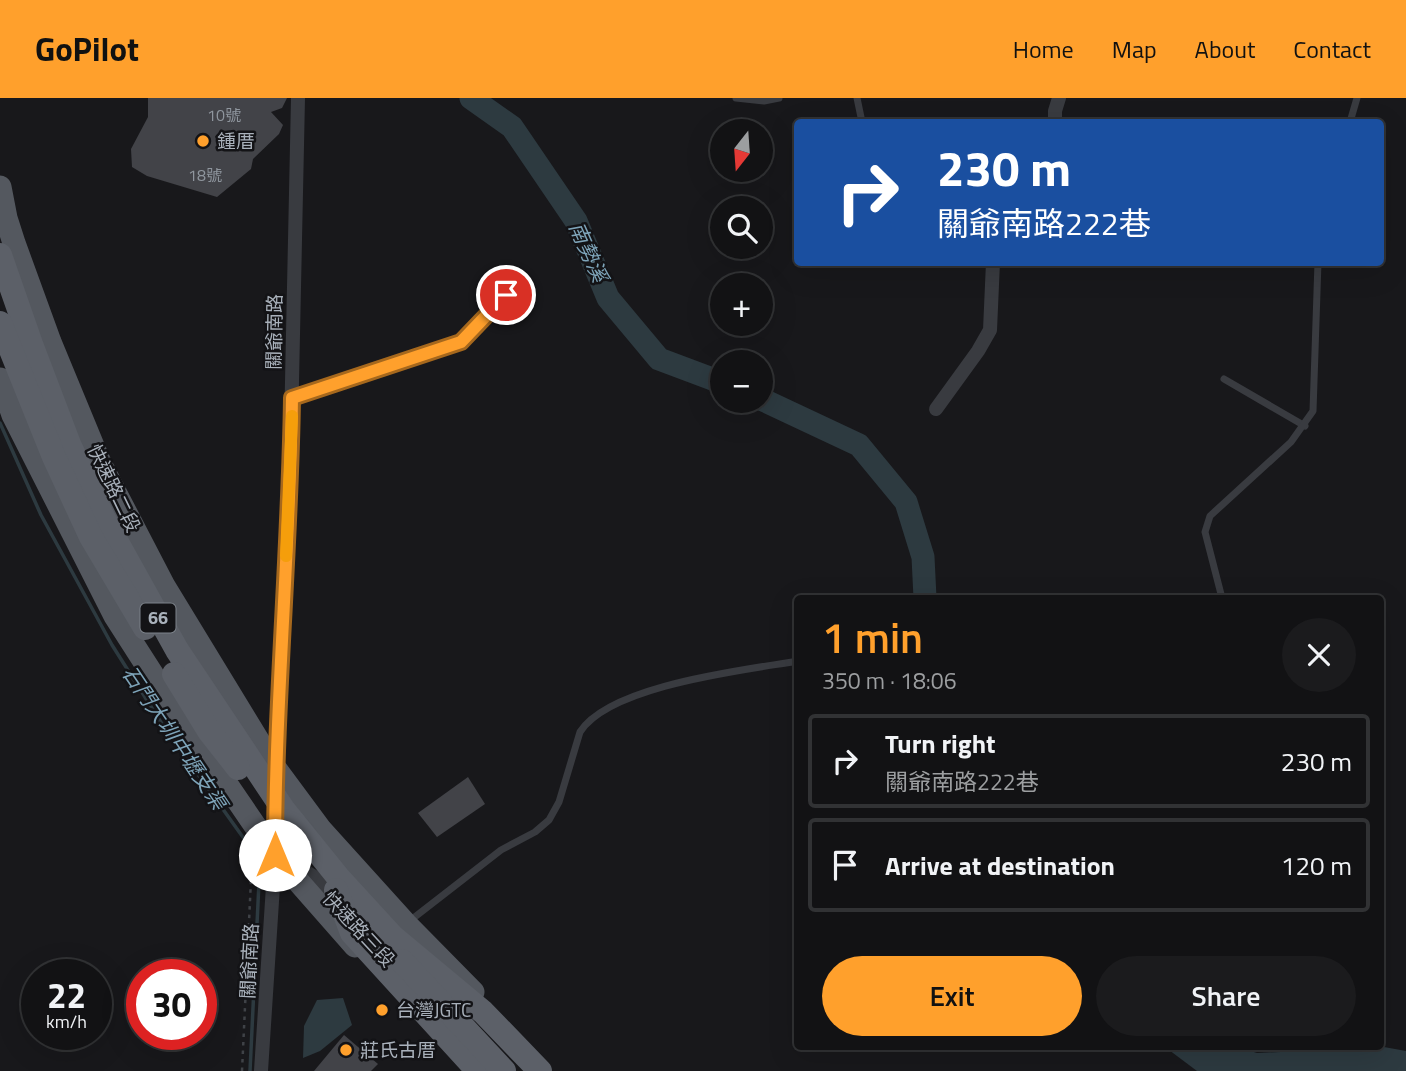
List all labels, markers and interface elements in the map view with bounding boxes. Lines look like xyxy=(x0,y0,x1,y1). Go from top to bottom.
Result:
text: GoPilot xyxy=(35,24,139,74)
text: Home xyxy=(1013,31,1074,67)
text: Map xyxy=(1112,31,1157,67)
text: About xyxy=(1195,31,1255,67)
text: Contact xyxy=(1293,31,1371,67)
house number: 10號 xyxy=(207,103,241,127)
north arrow xyxy=(710,119,774,182)
map controls xyxy=(710,119,773,413)
place label: 鍾厝 xyxy=(217,126,255,155)
text: 230 m xyxy=(937,130,1071,205)
marker: 鍾厝 xyxy=(195,133,211,149)
icon: right xyxy=(822,147,913,238)
house number: 18號 xyxy=(188,163,222,187)
button: search xyxy=(710,196,773,259)
text: 關爺南路222巷 xyxy=(937,199,1151,247)
water label: 南勢溪 xyxy=(561,216,618,290)
pin xyxy=(476,265,536,325)
button: + xyxy=(710,273,773,336)
icon: arrive xyxy=(487,276,525,314)
street label: 關爺南路 xyxy=(258,294,289,370)
button: − xyxy=(710,350,773,413)
street label: 快速路二段 xyxy=(81,439,148,537)
road number: 66 xyxy=(140,604,176,632)
text: 1 min xyxy=(822,605,923,669)
button: close xyxy=(1282,618,1356,692)
water label: 石門大圳中壢支渠 xyxy=(115,659,237,819)
text: 350 m · 18:06 xyxy=(822,663,957,698)
text: Turn right xyxy=(885,724,996,763)
icon: right xyxy=(826,742,864,780)
text: 230 m xyxy=(1281,742,1352,781)
text: 關爺南路222巷 xyxy=(885,764,1039,799)
position arrow xyxy=(238,818,312,892)
icon: arrive xyxy=(826,846,864,884)
text: Arrive at destination xyxy=(885,846,1115,885)
text: 120 m xyxy=(1281,846,1352,885)
street label: 快速路三段 xyxy=(316,884,402,973)
street label: 關爺南路 xyxy=(232,922,265,1000)
button: Exit xyxy=(822,956,1082,1036)
button: Share xyxy=(1096,956,1356,1036)
speed limit sign: 30 xyxy=(126,959,217,1050)
text: 22 xyxy=(47,968,86,1022)
place label: 台灣JGTC xyxy=(396,995,471,1024)
marker: 台灣JGTC xyxy=(374,1002,390,1018)
text: km/h xyxy=(46,1008,87,1035)
place label: 莊氏古厝 xyxy=(360,1035,436,1064)
marker: 莊氏古厝 xyxy=(338,1042,354,1058)

